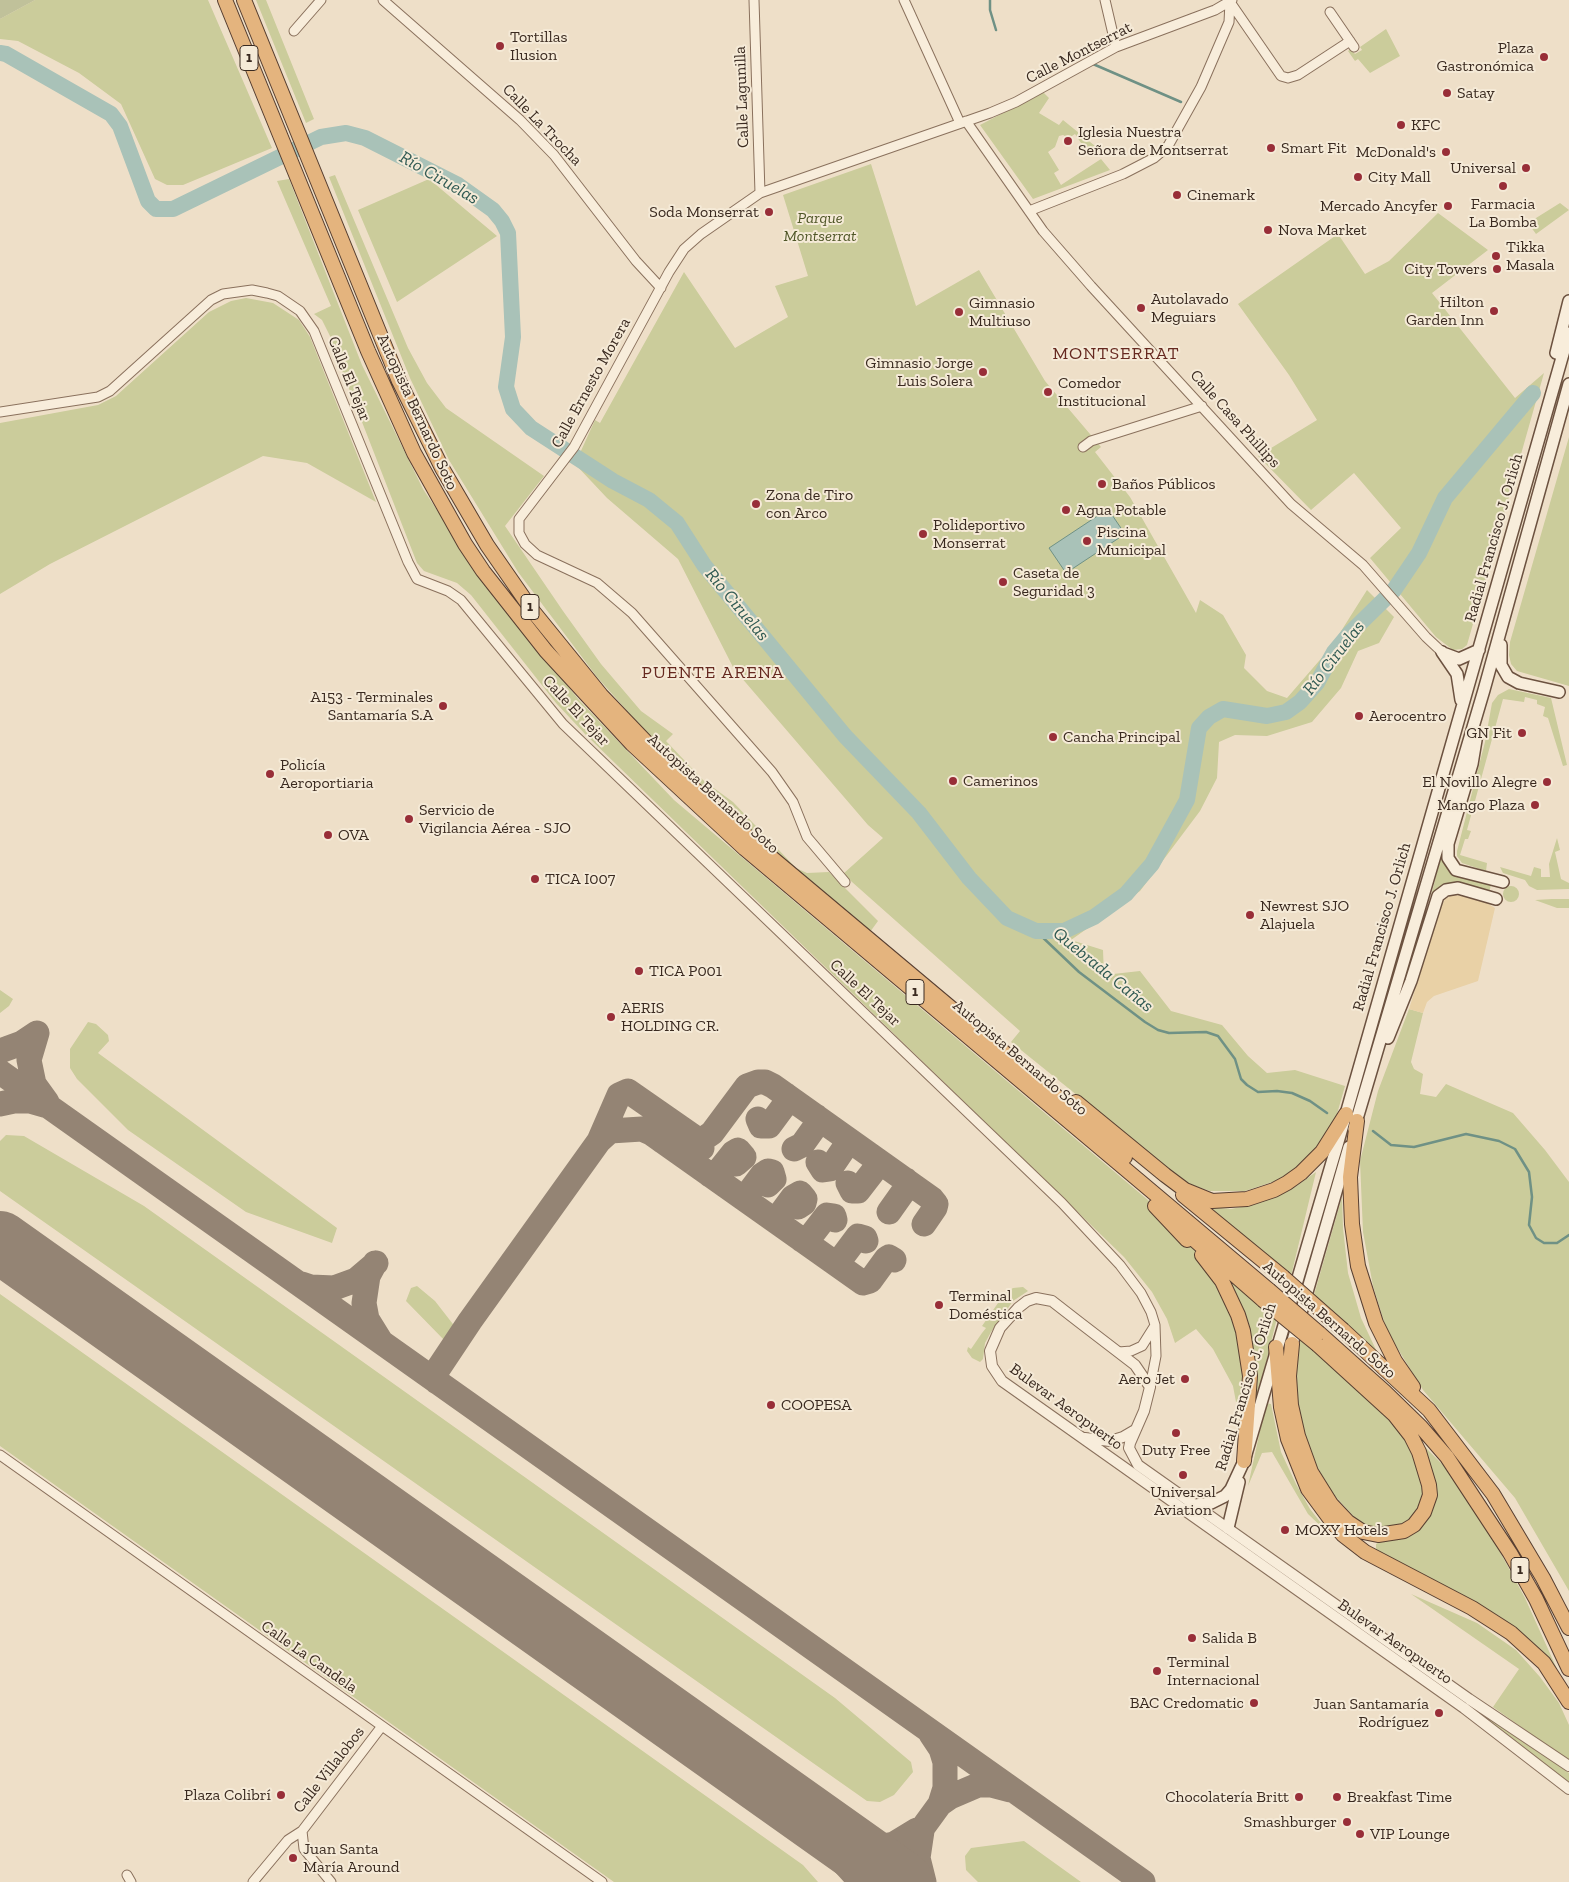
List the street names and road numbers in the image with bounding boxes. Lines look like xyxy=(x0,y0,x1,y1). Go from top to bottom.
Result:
street label: Calle Montserrat xyxy=(1023,18,1135,88)
road number: 1 xyxy=(240,46,258,70)
street label: Calle Lagunilla xyxy=(731,46,753,148)
street label: Calle La Trocha xyxy=(498,80,586,170)
street label: Calle Ernesto Morera xyxy=(547,315,635,451)
street label: Autopista Bernardo Soto xyxy=(372,331,462,493)
street label: Calle El Tejar xyxy=(323,334,375,424)
street label: Calle Casa Phillips xyxy=(1186,366,1284,472)
street label: Radial Francisco J. Orlich xyxy=(1461,452,1527,624)
road number: 1 xyxy=(521,594,539,620)
street label: Calle El Tejar xyxy=(538,672,614,750)
street label: Autopista Bernardo Soto xyxy=(643,730,783,858)
street label: Radial Francisco J. Orlich xyxy=(1349,841,1415,1013)
street label: Calle El Tejar xyxy=(826,955,904,1031)
road number: 1 xyxy=(906,980,924,1004)
street label: Autopista Bernardo Soto xyxy=(949,996,1091,1120)
street label: Autopista Bernardo Soto xyxy=(1259,1257,1399,1383)
street label: Radial Francisco J. Orlich xyxy=(1211,1301,1281,1473)
street label: Bulevar Aeropuerto xyxy=(1006,1360,1126,1454)
road number: 1 xyxy=(1511,1558,1529,1582)
street label: Bulevar Aeropuerto xyxy=(1334,1595,1456,1689)
street label: Calle La Candela xyxy=(257,1617,361,1697)
street label: Calle Villalobos xyxy=(289,1723,369,1817)

